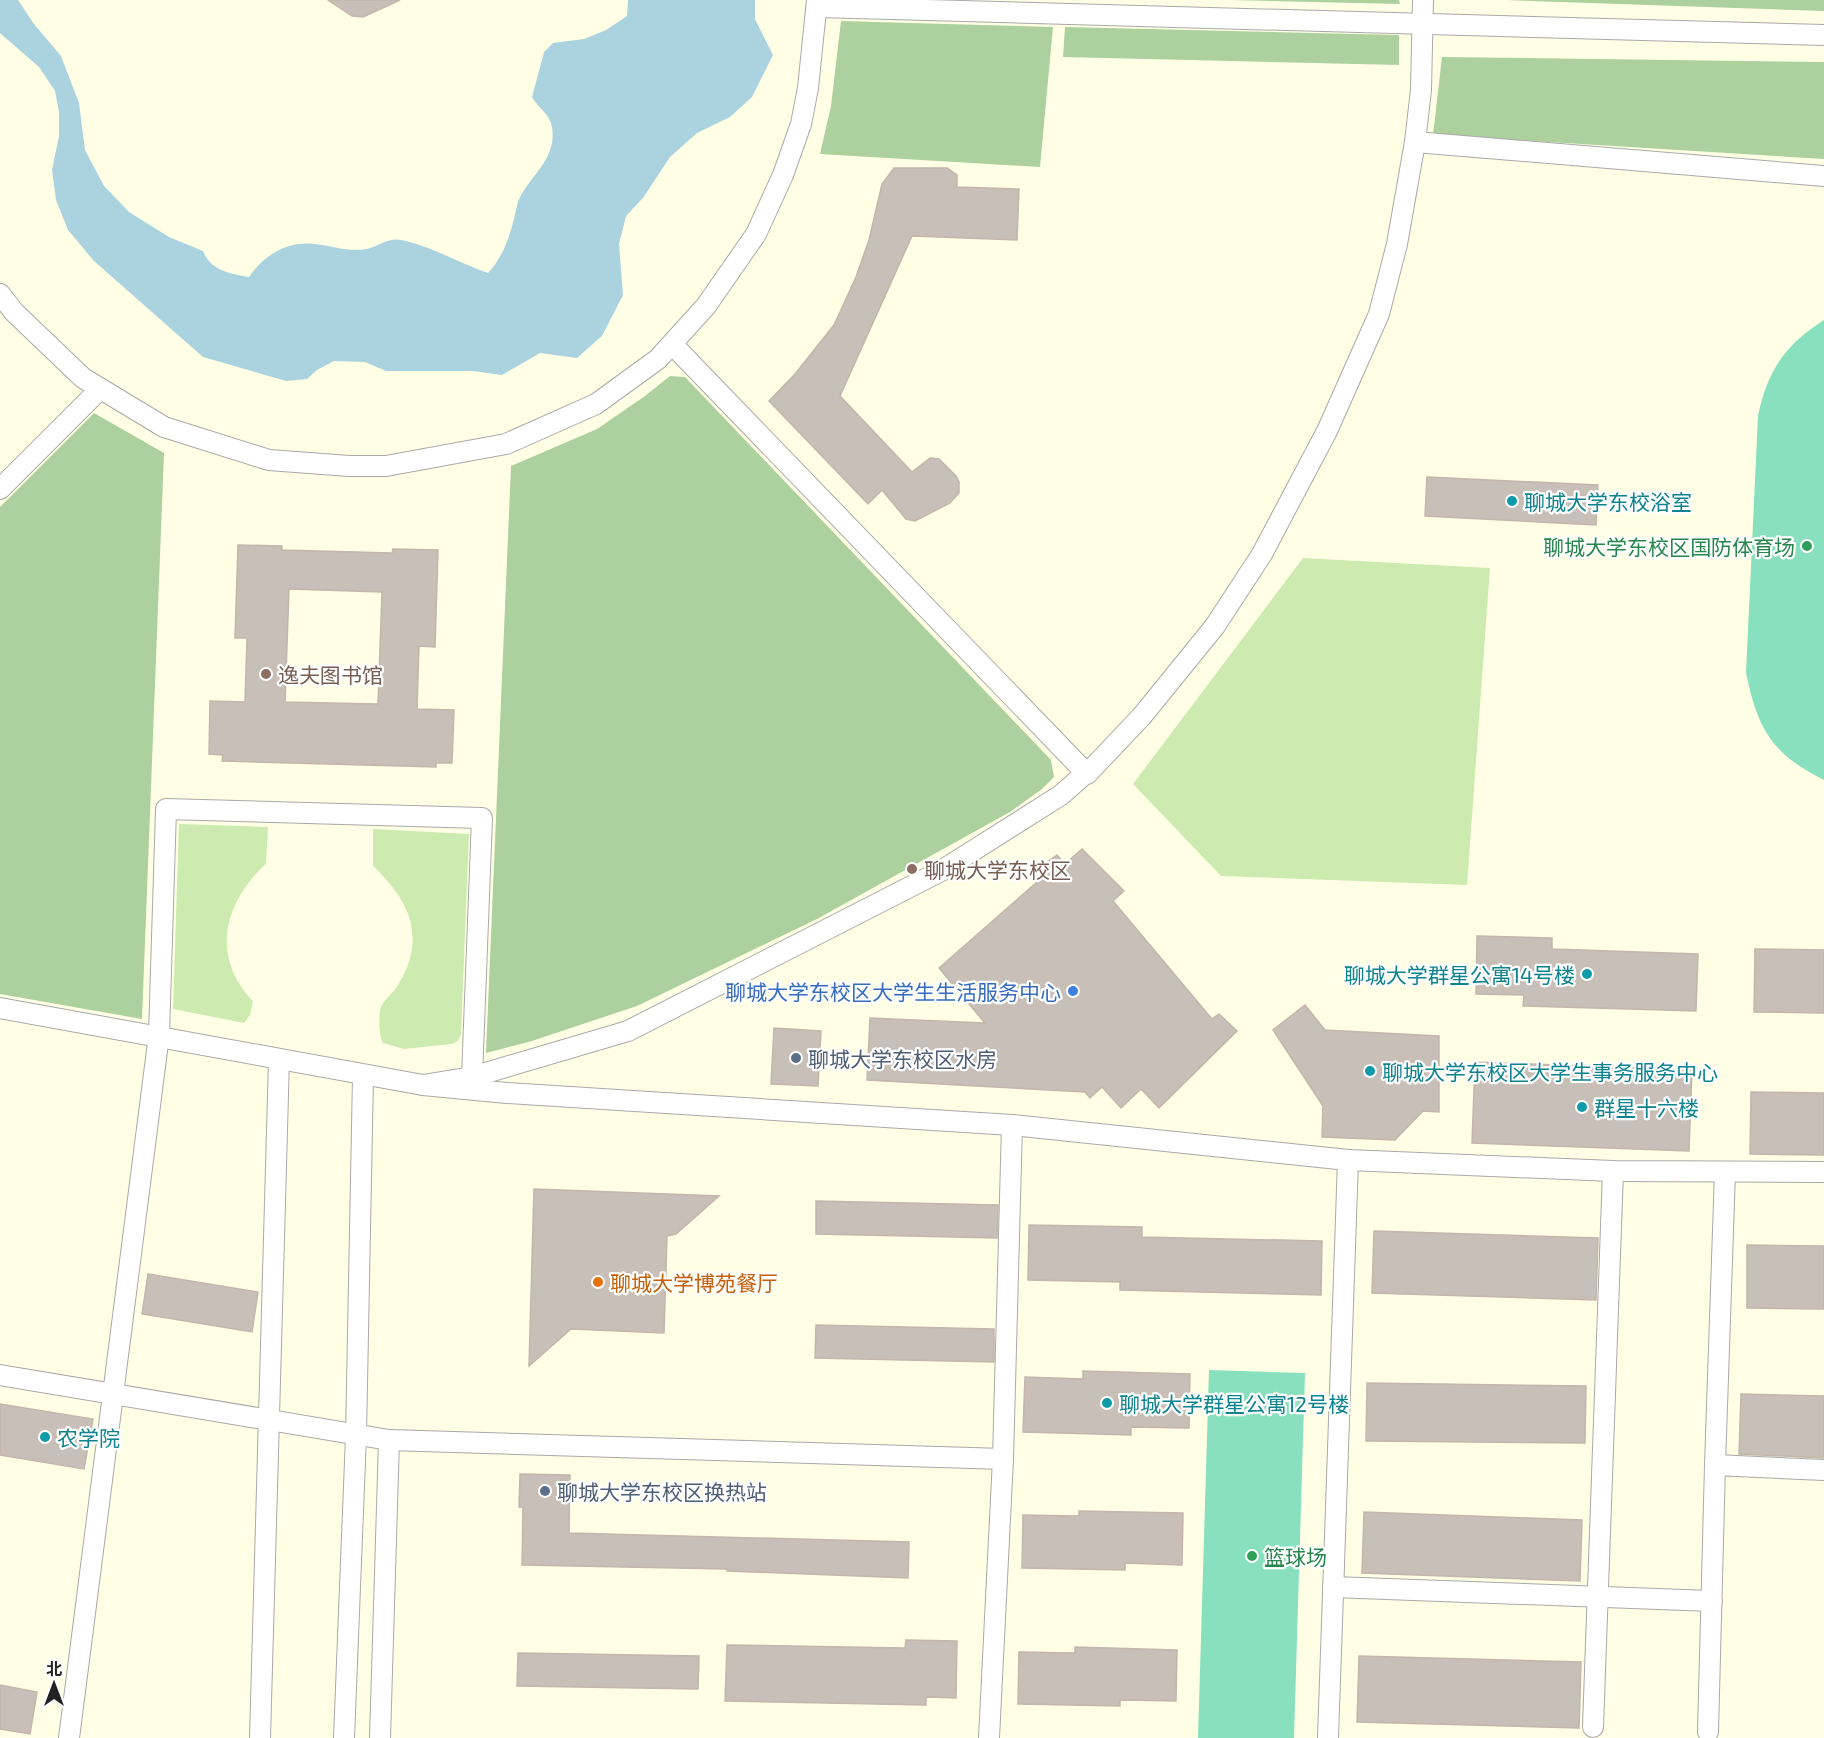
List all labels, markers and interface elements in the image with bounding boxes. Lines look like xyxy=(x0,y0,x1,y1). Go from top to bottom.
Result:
place label: 聊城大学东校浴室 xyxy=(1524,489,1692,514)
marker: 聊城大学东校浴室 xyxy=(1505,494,1519,508)
place label: 聊城大学东校区国防体育场 xyxy=(1543,534,1795,559)
marker: 聊城大学东校区国防体育场 xyxy=(1800,539,1814,553)
place label: 逸夫图书馆 xyxy=(278,662,383,687)
marker: 逸夫图书馆 xyxy=(259,667,273,681)
place label: 聊城大学东校区 xyxy=(924,857,1071,882)
marker: 聊城大学东校区 xyxy=(905,862,919,876)
place label: 聊城大学群星公寓14号楼 xyxy=(1344,962,1575,987)
marker: 聊城大学群星公寓14号楼 xyxy=(1580,967,1594,981)
place label: 聊城大学东校区大学生生活服务中心 xyxy=(725,979,1061,1004)
marker: 聊城大学东校区大学生生活服务中心 xyxy=(1066,984,1080,998)
place label: 聊城大学东校区水房 xyxy=(808,1046,997,1071)
marker: 聊城大学东校区水房 xyxy=(789,1051,803,1065)
place label: 聊城大学东校区大学生事务服务中心 xyxy=(1382,1059,1718,1084)
marker: 聊城大学东校区大学生事务服务中心 xyxy=(1363,1064,1377,1078)
place label: 群星十六楼 xyxy=(1594,1095,1699,1120)
marker: 群星十六楼 xyxy=(1575,1100,1589,1114)
place label: 聊城大学博苑餐厅 xyxy=(610,1270,778,1295)
marker: 聊城大学博苑餐厅 xyxy=(591,1275,605,1289)
place label: 聊城大学群星公寓12号楼 xyxy=(1119,1391,1349,1416)
marker: 聊城大学群星公寓12号楼 xyxy=(1100,1396,1114,1410)
place label: 农学院 xyxy=(57,1425,120,1450)
marker: 农学院 xyxy=(38,1430,52,1444)
place label: 聊城大学东校区换热站 xyxy=(557,1479,767,1504)
marker: 聊城大学东校区换热站 xyxy=(538,1484,552,1498)
place label: 篮球场 xyxy=(1264,1544,1327,1569)
marker: 篮球场 xyxy=(1245,1549,1259,1563)
north arrow xyxy=(24,1654,84,1714)
text: 北 xyxy=(46,1659,62,1678)

